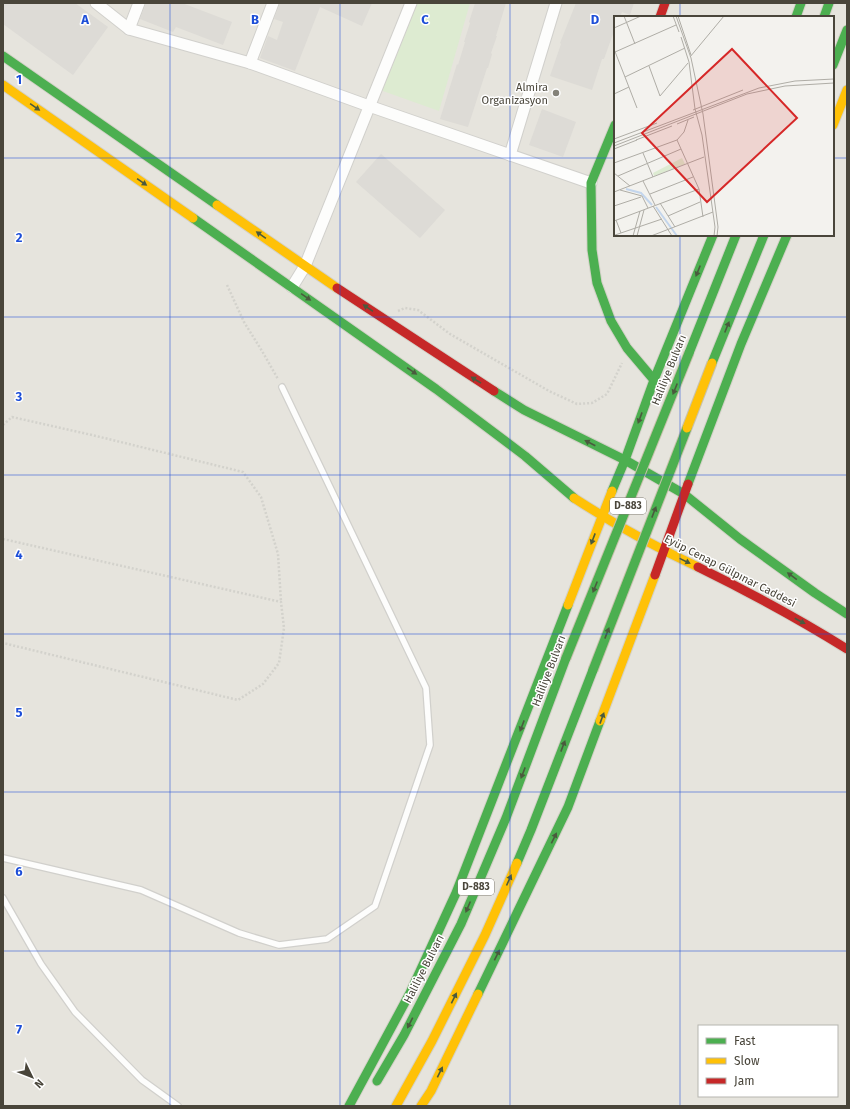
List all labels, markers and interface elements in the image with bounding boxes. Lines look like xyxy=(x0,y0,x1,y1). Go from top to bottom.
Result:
text: A xyxy=(80,12,89,27)
text: B xyxy=(251,12,259,27)
text: C xyxy=(421,12,429,27)
text: D xyxy=(591,12,600,27)
inset map xyxy=(614,16,834,236)
text: 1 xyxy=(16,72,22,87)
place label: Almira Organizasyon xyxy=(482,81,548,107)
marker: Almira Organizasyon xyxy=(551,88,561,98)
one-way arrow xyxy=(30,103,40,111)
one-way arrow xyxy=(136,178,147,186)
text: 2 xyxy=(16,230,23,245)
one-way arrow xyxy=(255,231,266,239)
one-way arrow xyxy=(695,266,701,278)
one-way arrow xyxy=(300,293,311,301)
one-way arrow xyxy=(363,304,373,312)
one-way arrow xyxy=(724,320,730,332)
street label: Haliliye Bulvarı xyxy=(649,333,689,407)
one-way arrow xyxy=(407,367,417,375)
one-way arrow xyxy=(471,376,481,384)
one-way arrow xyxy=(671,383,677,395)
text: 3 xyxy=(15,389,23,404)
one-way arrow xyxy=(637,412,643,424)
one-way arrow xyxy=(584,440,596,446)
road number: D-883 xyxy=(610,498,646,514)
one-way arrow xyxy=(652,506,658,518)
street label: Eyüp Cenap Gülpınar Caddesi xyxy=(662,532,798,610)
one-way arrow xyxy=(589,534,595,546)
text: 4 xyxy=(15,547,23,562)
one-way arrow xyxy=(680,558,691,564)
one-way arrow xyxy=(786,572,797,580)
one-way arrow xyxy=(591,582,597,594)
one-way arrow xyxy=(795,618,806,625)
one-way arrow xyxy=(605,627,611,639)
street label: Haliliye Bulvarı xyxy=(529,634,569,708)
text: 5 xyxy=(16,705,23,720)
one-way arrow xyxy=(599,711,605,723)
one-way arrow xyxy=(518,720,524,732)
one-way arrow xyxy=(561,740,567,752)
one-way arrow xyxy=(519,768,525,780)
one-way arrow xyxy=(550,832,557,844)
text: 6 xyxy=(15,864,23,879)
one-way arrow xyxy=(506,874,512,885)
road number: D-883 xyxy=(458,879,494,895)
one-way arrow xyxy=(465,901,471,912)
street label: Haliliye Bulvarı xyxy=(401,933,447,1005)
one-way arrow xyxy=(494,949,500,961)
one-way arrow xyxy=(451,992,457,1003)
one-way arrow xyxy=(407,1017,413,1029)
text: 7 xyxy=(16,1022,22,1037)
legend xyxy=(698,1025,838,1097)
text: Fast xyxy=(734,1034,756,1048)
text: Slow xyxy=(734,1054,760,1068)
north arrow xyxy=(12,1057,52,1097)
one-way arrow xyxy=(437,1066,443,1078)
text: Jam xyxy=(734,1074,754,1088)
text: N xyxy=(32,1076,46,1091)

